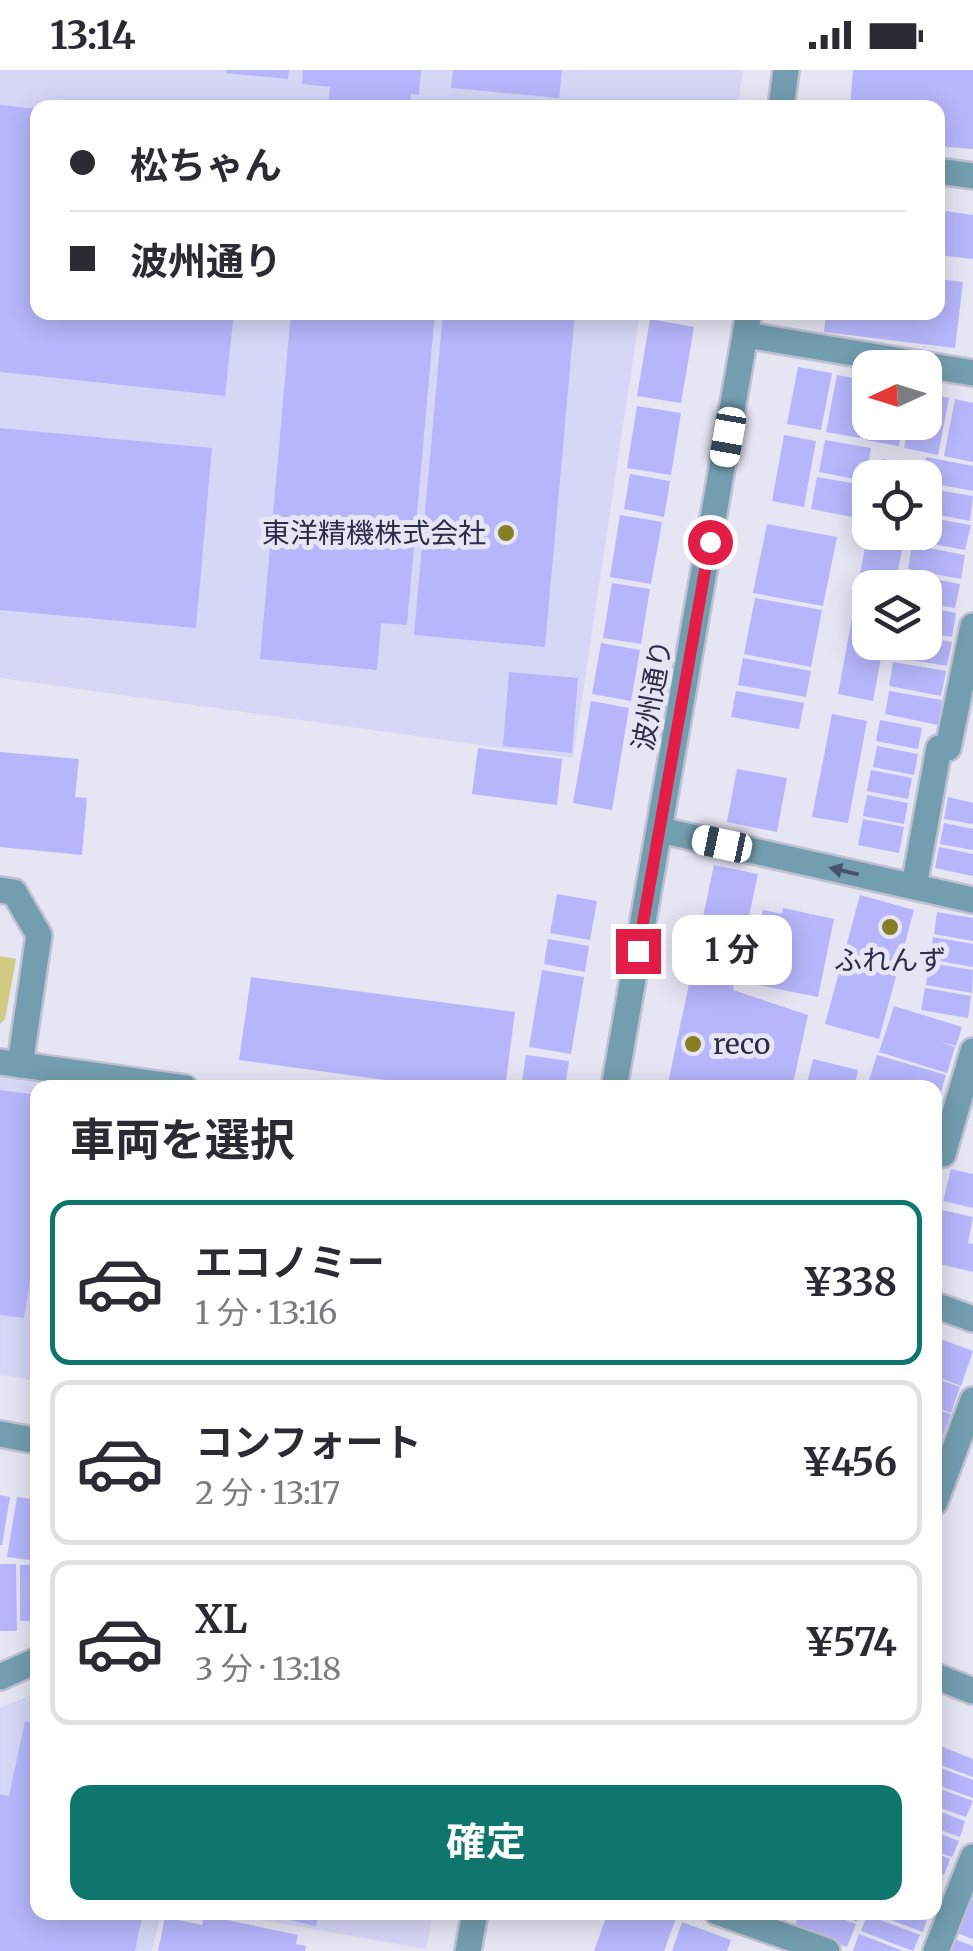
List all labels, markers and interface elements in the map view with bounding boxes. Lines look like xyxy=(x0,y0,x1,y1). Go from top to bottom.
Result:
text: 13:14 xyxy=(50,12,136,59)
text: 松ちゃん xyxy=(130,142,282,189)
text: 波州通り xyxy=(130,238,282,285)
north arrow xyxy=(852,350,942,440)
map controls xyxy=(852,350,942,660)
car xyxy=(708,405,748,469)
button: locate xyxy=(852,460,942,550)
place label: 東洋精機株式会社 xyxy=(262,515,486,551)
route start xyxy=(688,520,733,565)
marker: 東洋精機株式会社 xyxy=(495,522,517,544)
button: layers xyxy=(852,570,942,660)
street label: 波州通り xyxy=(625,637,679,753)
car xyxy=(690,823,754,865)
one-way arrow xyxy=(828,863,859,878)
callout: 1 分 xyxy=(673,916,793,986)
marker: ふれんず xyxy=(879,916,901,938)
route end xyxy=(616,929,661,974)
text: 1 分 xyxy=(705,930,759,970)
place label: ふれんず xyxy=(834,942,946,978)
place label: reco xyxy=(713,1026,770,1062)
marker: reco xyxy=(682,1033,704,1055)
text: 車両を選択 xyxy=(70,1112,295,1168)
icon: car xyxy=(75,1238,165,1328)
text: エコノミー xyxy=(195,1239,385,1286)
text: ¥338 xyxy=(802,1259,897,1306)
text: 1 分 · 13:16 xyxy=(195,1293,337,1333)
icon: car xyxy=(75,1418,165,1508)
text: コンフォート xyxy=(195,1419,422,1466)
text: ¥456 xyxy=(802,1439,897,1486)
text: 2 分 · 13:17 xyxy=(195,1473,340,1513)
text: XL xyxy=(195,1596,247,1643)
icon: car xyxy=(75,1598,165,1688)
text: ¥574 xyxy=(805,1619,897,1666)
text: 3 分 · 13:18 xyxy=(195,1649,341,1689)
button: 確定 xyxy=(70,1785,902,1900)

